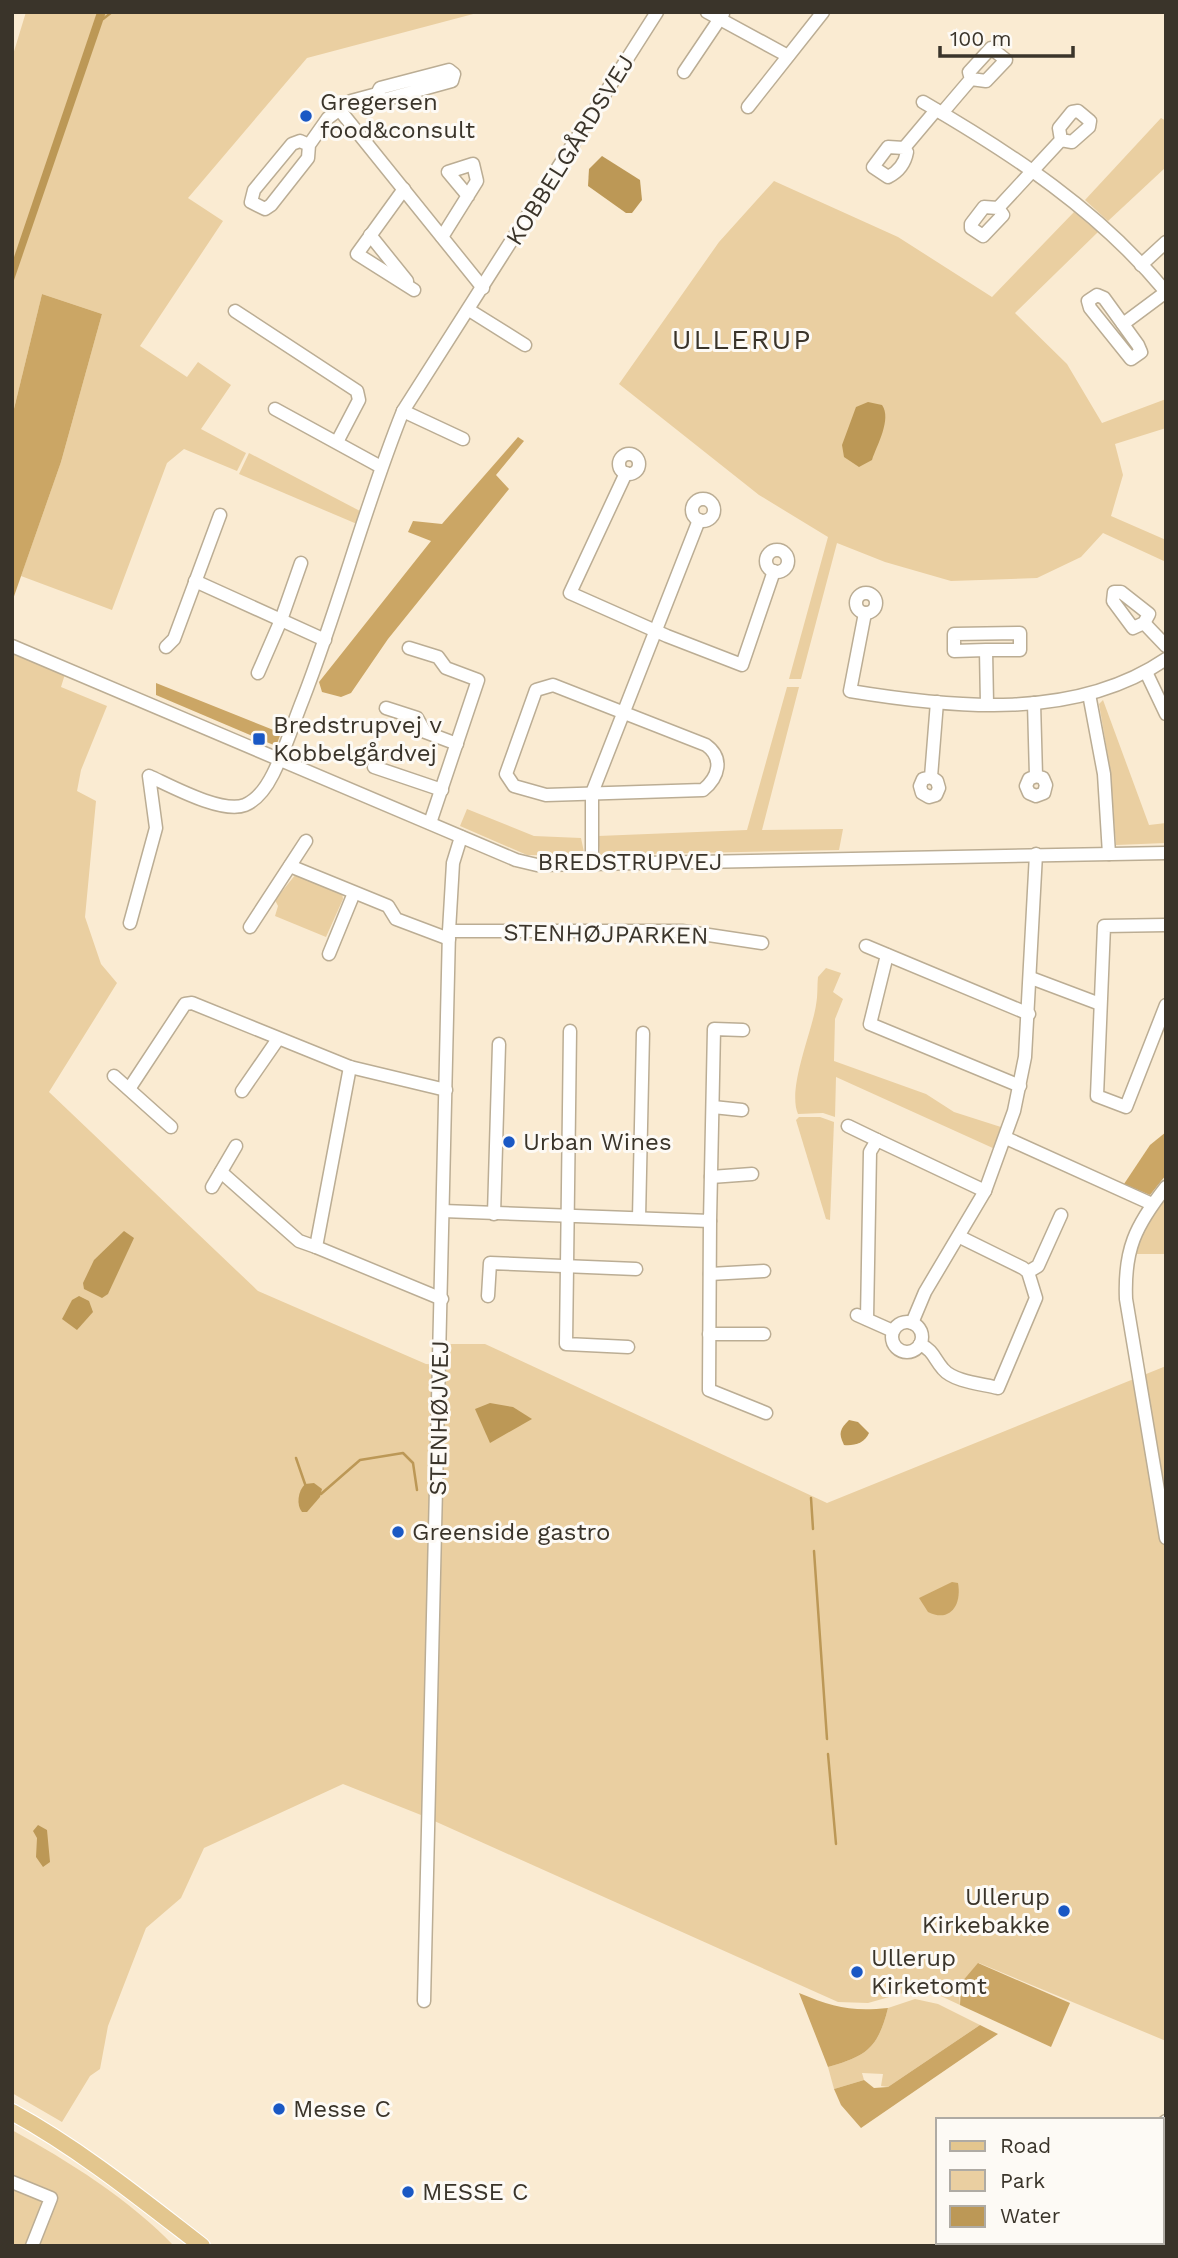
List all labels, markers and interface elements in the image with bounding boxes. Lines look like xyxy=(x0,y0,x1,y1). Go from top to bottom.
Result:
scale bar xyxy=(940,14,1073,58)
text: 100 m xyxy=(950,26,1012,51)
street label: KOBBELGÅRDSVEJ xyxy=(500,50,640,250)
place label: Gregersen food&consult xyxy=(320,88,475,144)
marker: Gregersen food&consult xyxy=(298,108,314,124)
district label: ULLERUP xyxy=(672,323,812,356)
place label: Bredstrupvej v Kobbelgårdvej xyxy=(273,711,443,767)
marker: Bredstrupvej v Kobbelgårdvej xyxy=(251,731,267,747)
street label: BREDSTRUPVEJ xyxy=(537,848,723,876)
street label: STENHØJPARKEN xyxy=(503,918,709,950)
place label: Urban Wines xyxy=(523,1128,672,1156)
marker: Urban Wines xyxy=(501,1134,517,1150)
street label: STENHØJVEJ xyxy=(424,1340,454,1496)
place label: Greenside gastro xyxy=(412,1518,610,1546)
marker: Greenside gastro xyxy=(390,1524,406,1540)
place label: Ullerup Kirkebakke xyxy=(922,1883,1050,1939)
marker: Ullerup Kirkebakke xyxy=(1056,1903,1072,1919)
place label: Ullerup Kirketomt xyxy=(871,1944,987,2000)
marker: Ullerup Kirketomt xyxy=(849,1964,865,1980)
place label: Messe C xyxy=(293,2095,391,2123)
marker: Messe C xyxy=(271,2101,287,2117)
legend xyxy=(936,2118,1164,2244)
text: Road xyxy=(1000,2133,1051,2158)
text: Park xyxy=(1000,2168,1045,2193)
place label: MESSE C xyxy=(422,2178,529,2206)
marker: MESSE C xyxy=(400,2184,416,2200)
text: Water xyxy=(1000,2203,1061,2228)

